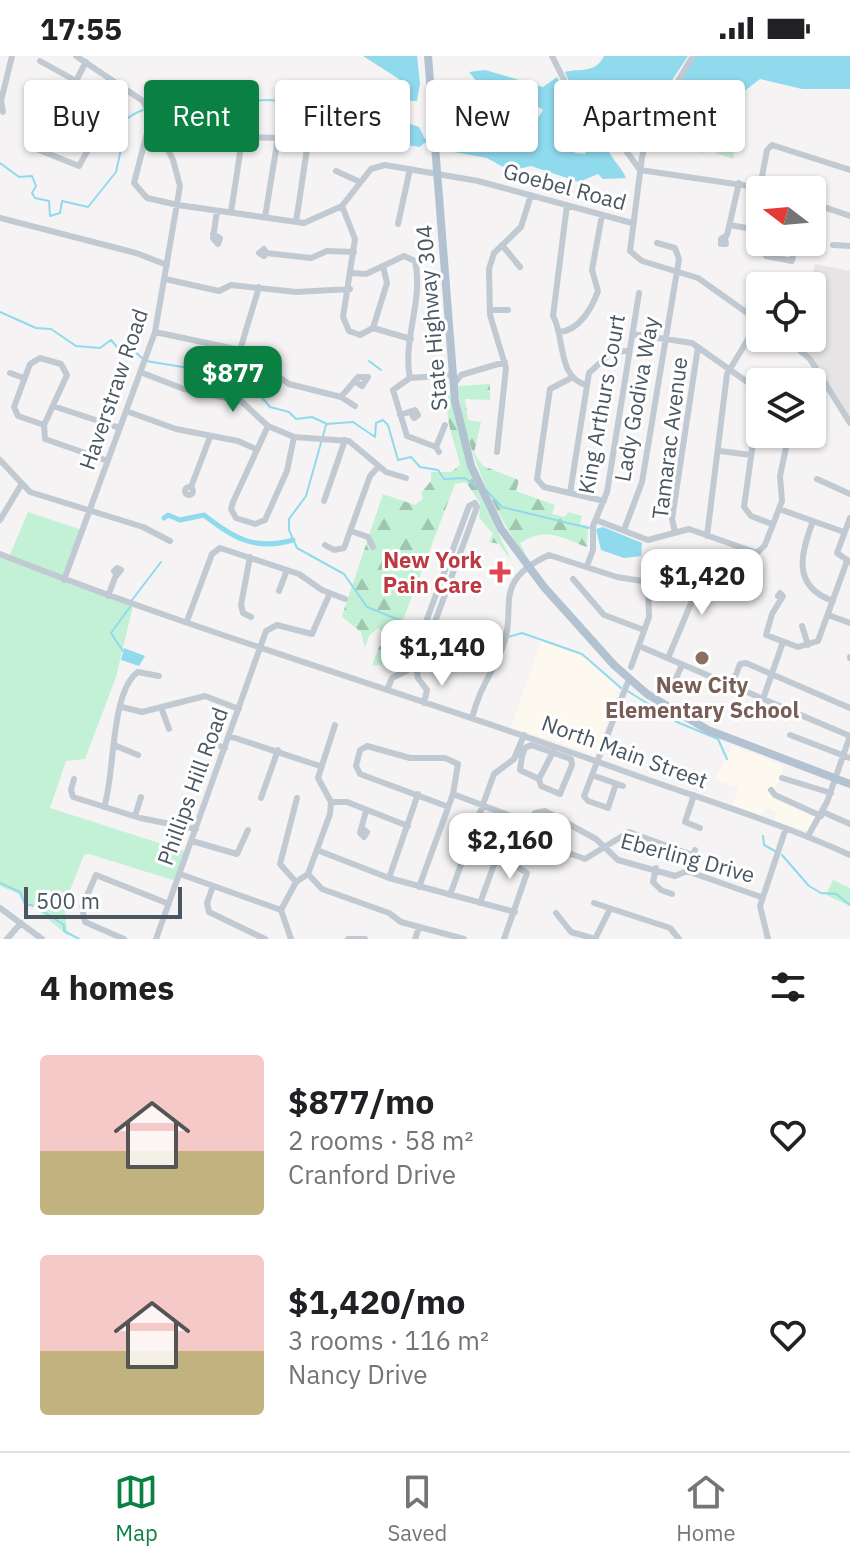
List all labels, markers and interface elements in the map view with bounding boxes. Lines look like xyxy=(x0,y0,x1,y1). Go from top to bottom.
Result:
text: 17:55 xyxy=(40,9,122,48)
chip: Buy xyxy=(24,80,128,152)
chip: Rent xyxy=(144,80,259,152)
chip: Filters xyxy=(275,80,410,152)
chip: New xyxy=(426,80,538,152)
chip: Apartment xyxy=(554,80,745,152)
street label: Goebel Road xyxy=(500,156,630,216)
north arrow xyxy=(746,176,826,256)
map controls xyxy=(746,176,826,448)
street label: State Highway 304 xyxy=(408,224,454,412)
button: locate xyxy=(746,272,826,352)
street label: Haverstraw Road xyxy=(72,305,154,473)
street label: King Arthurs Court xyxy=(571,312,631,496)
street label: Lady Godiva Way xyxy=(607,314,665,484)
pin: $877 xyxy=(186,346,280,414)
text: $877 xyxy=(202,355,264,389)
street label: Tamarac Avenue xyxy=(645,355,693,521)
button: layers xyxy=(746,368,826,448)
place label: New York Pain Care xyxy=(383,545,482,599)
pin: $1,420 xyxy=(637,549,767,617)
text: $1,420 xyxy=(659,558,745,592)
marker: New York Pain Care xyxy=(489,561,511,583)
pin: $1,140 xyxy=(377,620,507,688)
text: $1,140 xyxy=(399,629,485,663)
marker: New City Elementary School xyxy=(693,649,711,667)
place label: New City Elementary School xyxy=(605,670,799,724)
street label: Phillips Hill Road xyxy=(150,703,234,869)
street label: North Main Street xyxy=(538,708,712,794)
pin: $2,160 xyxy=(445,813,575,881)
text: $2,160 xyxy=(467,822,553,856)
street label: Eberling Drive xyxy=(618,825,758,889)
scale bar xyxy=(24,883,182,919)
text: 500 m xyxy=(36,886,100,915)
text: 4 homes xyxy=(40,965,175,1009)
icon: filters xyxy=(766,965,810,1009)
text: $877/mo xyxy=(288,1079,435,1123)
icon: home xyxy=(104,1087,200,1183)
icon: heart xyxy=(766,1113,810,1157)
text: 2 rooms · 58 m² xyxy=(288,1123,473,1157)
text: Cranford Drive xyxy=(288,1157,456,1191)
text: $1,420/mo xyxy=(288,1279,465,1323)
icon: home xyxy=(104,1287,200,1383)
icon: heart xyxy=(766,1313,810,1357)
text: 3 rooms · 116 m² xyxy=(288,1323,489,1357)
text: Nancy Drive xyxy=(288,1357,428,1391)
tab: Map xyxy=(114,1470,158,1547)
tab: Saved xyxy=(387,1470,447,1547)
tab: Home xyxy=(676,1470,735,1547)

